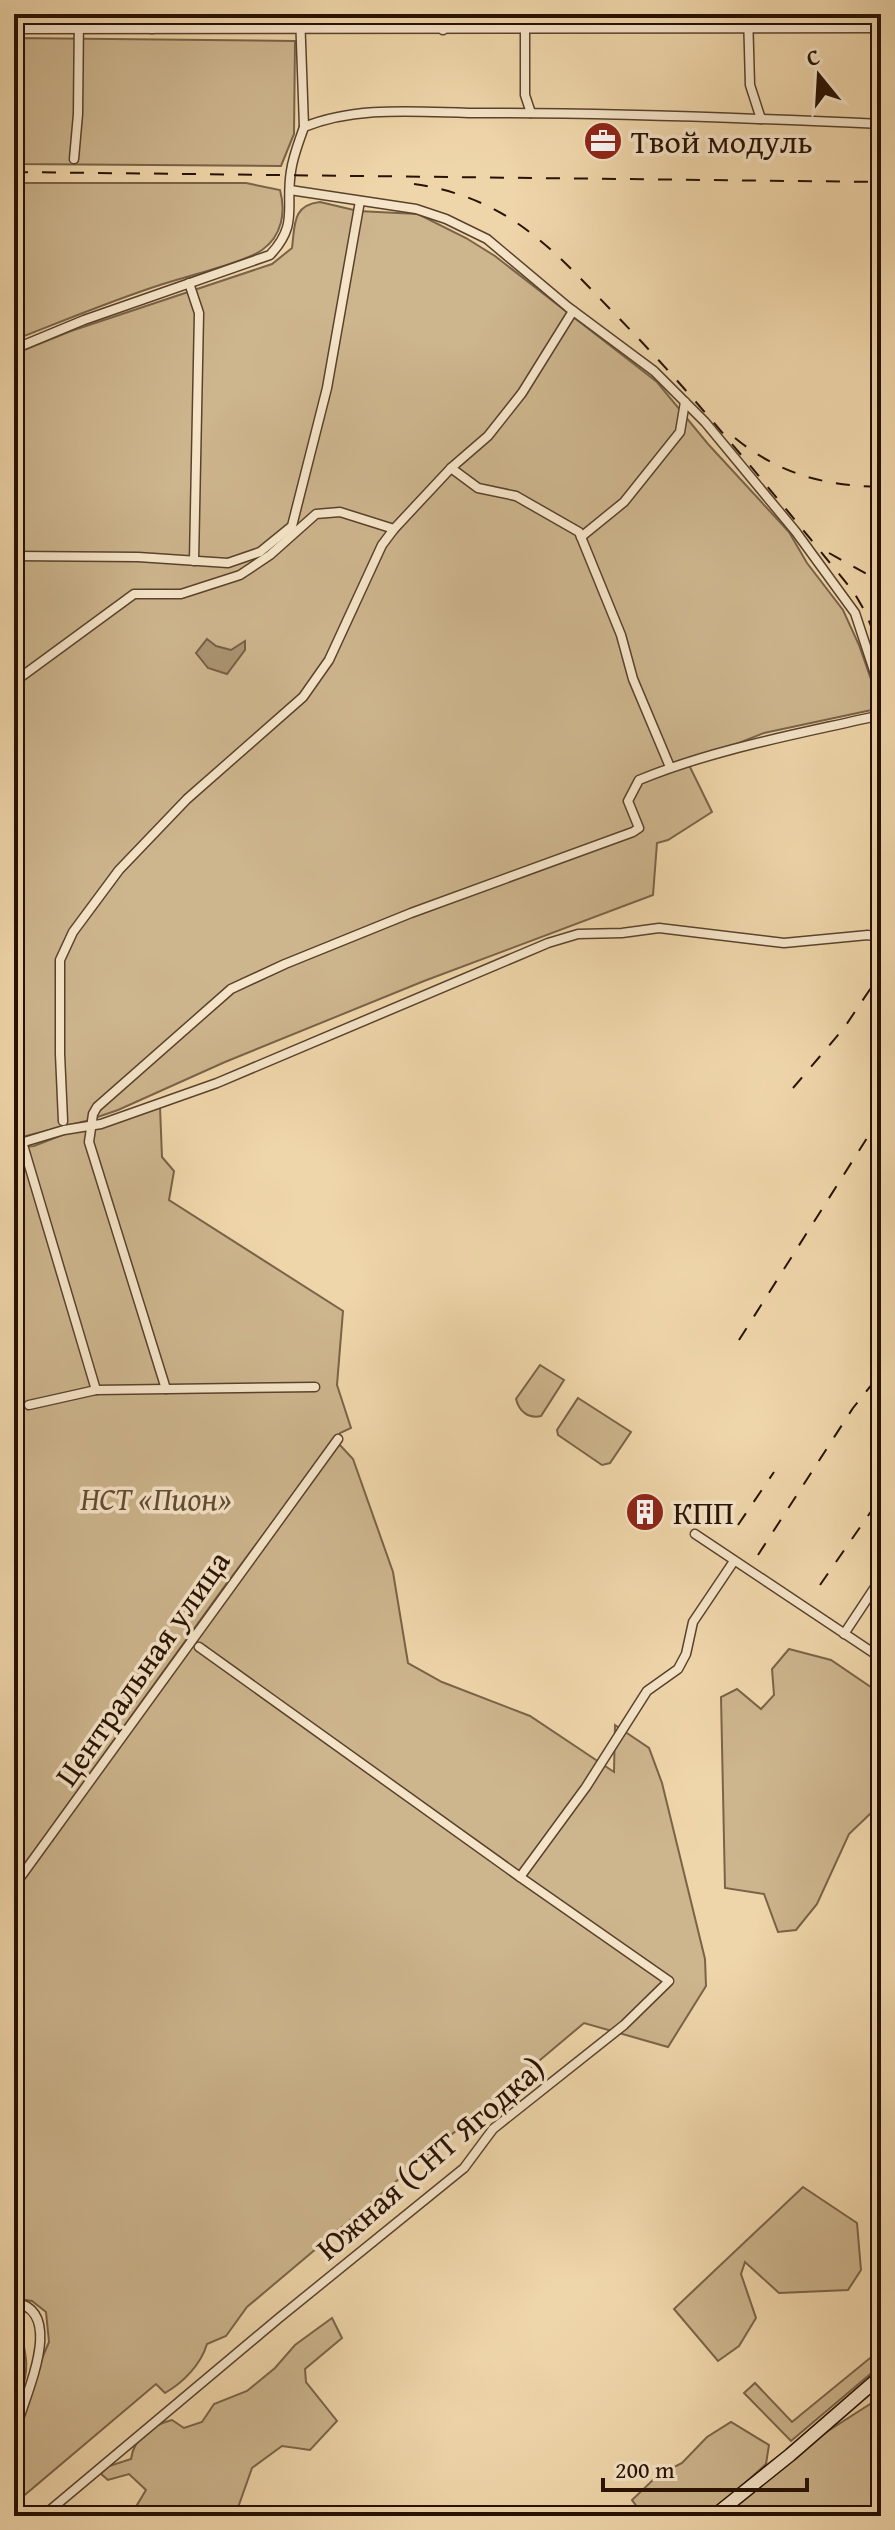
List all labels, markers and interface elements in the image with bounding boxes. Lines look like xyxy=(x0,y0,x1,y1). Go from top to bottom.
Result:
north arrow xyxy=(779,36,859,116)
text: С xyxy=(802,40,824,74)
place label: Твой модуль xyxy=(631,118,813,165)
office icon: Твой модуль xyxy=(582,120,624,162)
park label: НСТ «Пион» xyxy=(80,1475,232,1522)
place label: КПП xyxy=(673,1489,734,1536)
building icon: КПП xyxy=(624,1491,666,1533)
street label: Центральная улица xyxy=(43,1540,242,1795)
street label: Южная (СНТ Ягодка) xyxy=(305,2045,555,2271)
scale bar xyxy=(603,2442,807,2492)
text: 200 m xyxy=(615,2452,675,2487)

